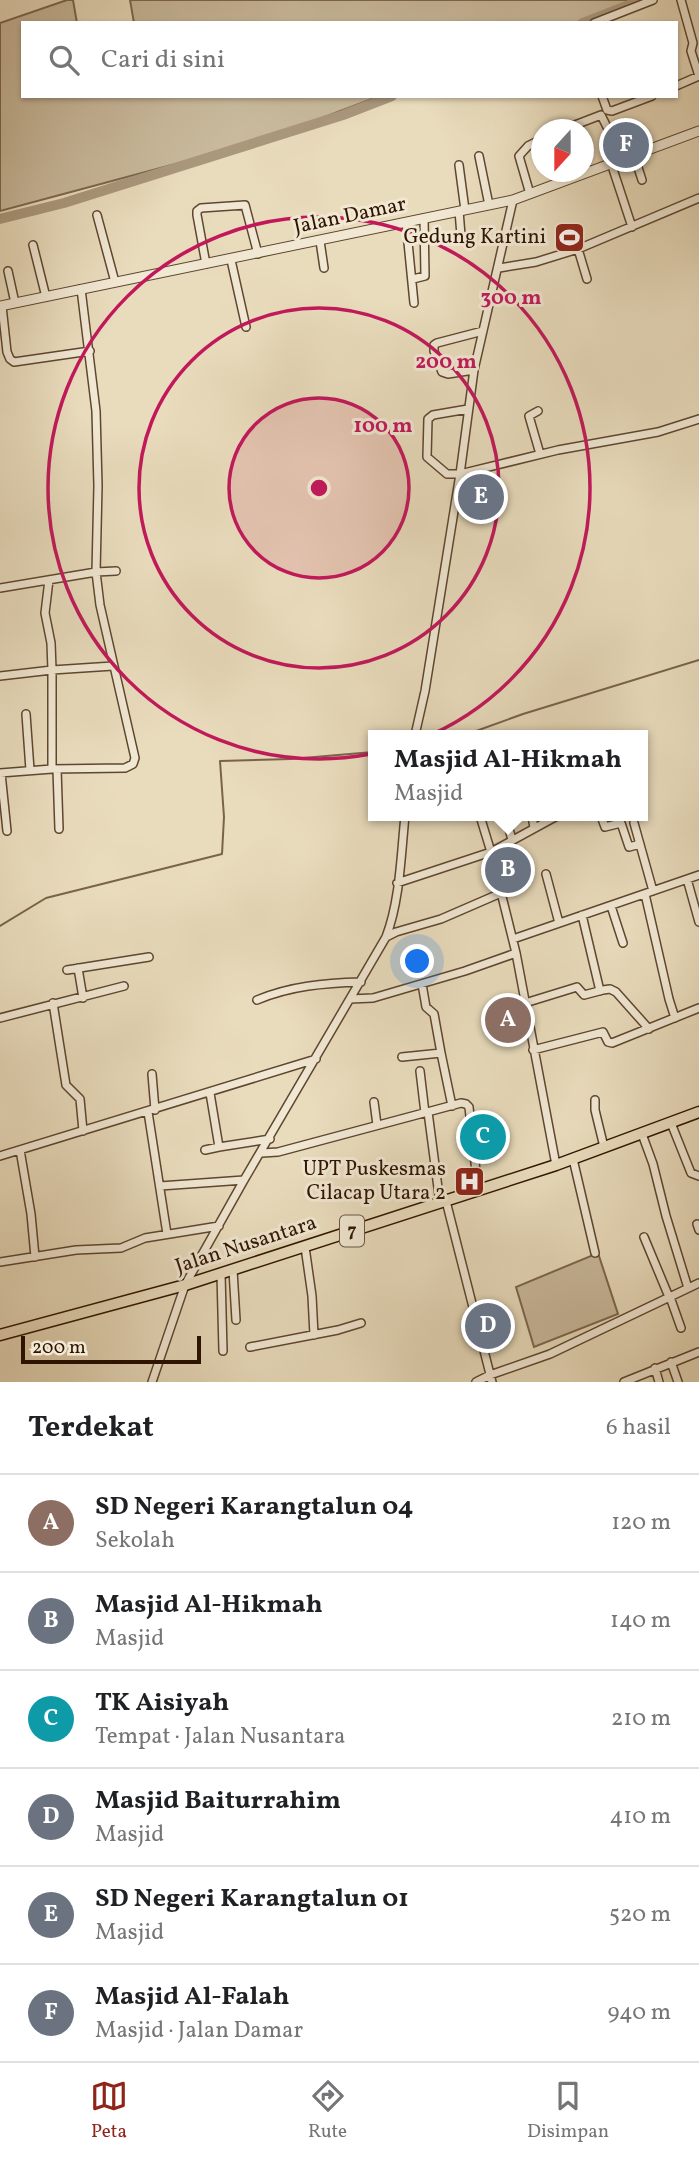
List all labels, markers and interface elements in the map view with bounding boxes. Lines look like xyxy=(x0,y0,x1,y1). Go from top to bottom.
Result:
search box xyxy=(21,21,678,98)
icon: search xyxy=(45,41,83,79)
text: Cari di sini xyxy=(101,42,225,78)
north arrow xyxy=(531,119,594,182)
pin: F xyxy=(603,119,649,171)
street label: Jalan Damar xyxy=(291,190,409,242)
sports icon: Gedung Kartini xyxy=(552,220,586,254)
place label: Gedung Kartini xyxy=(403,223,546,252)
text: 300 m xyxy=(481,284,541,313)
text: 200 m xyxy=(415,348,477,377)
text: 100 m xyxy=(353,412,413,441)
pin: E xyxy=(458,471,504,523)
centre of rings xyxy=(307,476,331,500)
popup xyxy=(368,730,648,821)
text: Masjid Al-Hikmah xyxy=(394,742,622,778)
text: Masjid xyxy=(394,778,463,810)
pin: B xyxy=(485,844,531,896)
your location xyxy=(400,944,434,978)
pin: A xyxy=(485,994,531,1046)
pin: C xyxy=(460,1111,506,1163)
place label: UPT Puskesmas Cilacap Utara 2 xyxy=(303,1155,446,1208)
hospital icon: UPT Puskesmas Cilacap Utara 2 xyxy=(452,1164,486,1198)
street label: Jalan Nusantara xyxy=(171,1208,321,1282)
road number: 7 xyxy=(340,1216,364,1246)
pin: D xyxy=(465,1300,511,1352)
scale bar xyxy=(21,1333,201,1365)
text: 200 m xyxy=(32,1335,86,1361)
text: Terdekat xyxy=(28,1407,154,1449)
text: 6 hasil xyxy=(606,1412,671,1444)
text: SD Negeri Karangtalun 04 xyxy=(95,1489,414,1525)
text: A xyxy=(43,1507,59,1539)
text: 120 m xyxy=(611,1507,671,1539)
text: Sekolah xyxy=(95,1525,175,1557)
text: Masjid Al-Hikmah xyxy=(95,1587,323,1623)
text: B xyxy=(43,1605,59,1637)
text: 140 m xyxy=(610,1605,671,1637)
text: Masjid xyxy=(95,1623,164,1655)
text: TK Aisiyah xyxy=(95,1685,229,1721)
text: C xyxy=(44,1703,58,1735)
text: 210 m xyxy=(611,1703,671,1735)
text: Tempat · Jalan Nusantara xyxy=(95,1721,346,1753)
text: Masjid Baiturrahim xyxy=(95,1783,341,1819)
text: D xyxy=(43,1801,59,1833)
text: 410 m xyxy=(610,1801,671,1833)
text: Masjid xyxy=(95,1819,164,1851)
text: SD Negeri Karangtalun 01 xyxy=(95,1881,409,1917)
text: E xyxy=(44,1899,58,1931)
text: 520 m xyxy=(609,1899,671,1931)
text: Masjid xyxy=(95,1917,164,1949)
text: Masjid Al-Falah xyxy=(95,1979,289,2015)
text: F xyxy=(44,1997,58,2029)
text: 940 m xyxy=(608,1997,671,2029)
text: Masjid · Jalan Damar xyxy=(95,2015,303,2047)
tab: Peta xyxy=(90,2077,128,2145)
tab: Rute xyxy=(308,2077,347,2145)
tab: Disimpan xyxy=(527,2077,609,2145)

